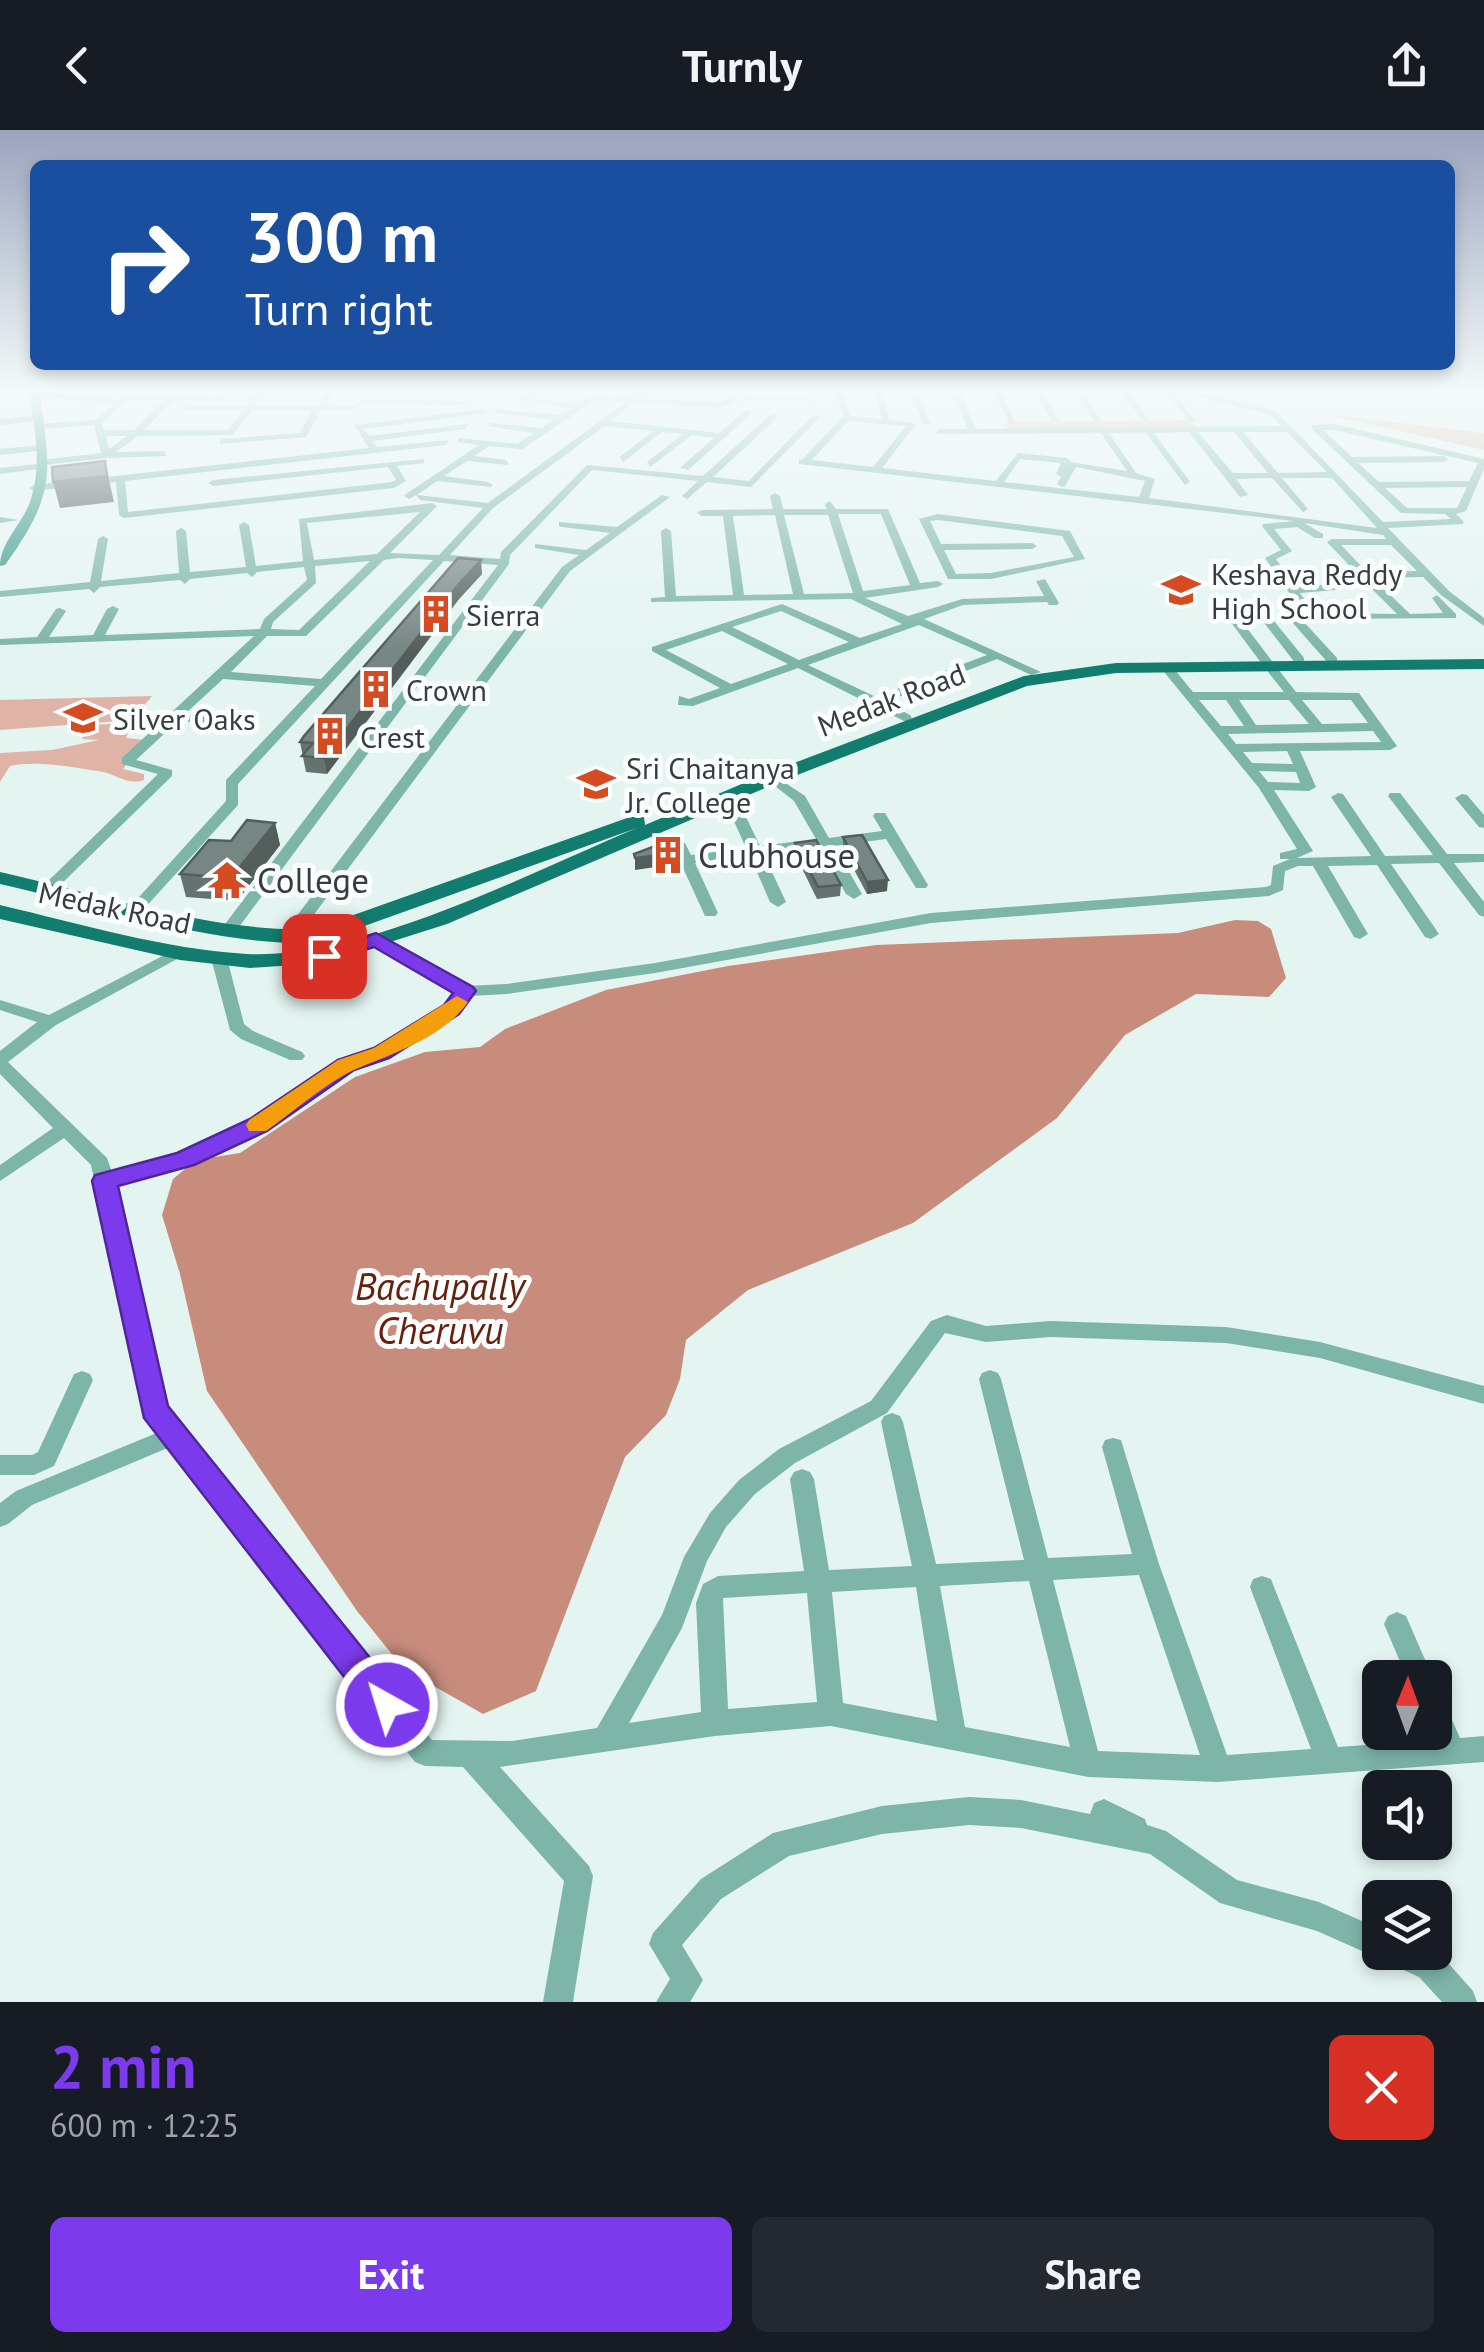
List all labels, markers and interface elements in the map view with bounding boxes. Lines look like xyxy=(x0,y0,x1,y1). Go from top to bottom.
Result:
text: Turnly xyxy=(682,36,802,94)
icon: back xyxy=(50,38,105,93)
icon: share xyxy=(1379,38,1434,93)
text: 300 m xyxy=(245,191,438,281)
icon: right xyxy=(80,200,210,330)
text: Turn right xyxy=(245,279,433,337)
place label: Keshava Reddy High School xyxy=(1211,554,1402,627)
school or university icon: Keshava Reddy High School xyxy=(1160,569,1202,611)
building icon: Sierra xyxy=(415,593,457,635)
place label: Sierra xyxy=(466,595,541,634)
street label: Medak Road xyxy=(812,653,970,745)
building icon: Crown xyxy=(355,668,397,710)
place label: Crown xyxy=(406,670,487,709)
school or university icon: Silver Oaks xyxy=(62,697,104,739)
place label: Silver Oaks xyxy=(113,699,256,738)
building icon: Crest xyxy=(309,715,351,757)
place label: Crest xyxy=(360,717,425,756)
place label: Sri Chaitanya Jr. College xyxy=(624,748,795,821)
school or university icon: Sri Chaitanya Jr. College xyxy=(575,763,617,805)
place label: Clubhouse xyxy=(698,832,855,878)
building icon: Clubhouse xyxy=(647,834,689,876)
place label: College xyxy=(257,857,369,903)
temple icon: College xyxy=(206,859,248,901)
street label: Medak Road xyxy=(35,872,195,942)
pin xyxy=(282,914,367,999)
icon: arrive xyxy=(297,929,352,984)
water label: Bachupally Cheruvu xyxy=(355,1261,527,1354)
position arrow xyxy=(335,1653,439,1757)
north arrow xyxy=(1362,1660,1452,1750)
map controls xyxy=(1362,1660,1452,1970)
button: sound xyxy=(1362,1770,1452,1860)
button: layers xyxy=(1362,1880,1452,1970)
text: 2 min xyxy=(50,2027,196,2105)
button: close xyxy=(1329,2035,1434,2140)
text: 600 m · 12:25 xyxy=(50,2104,239,2146)
button: Exit xyxy=(50,2217,732,2332)
button: Share xyxy=(752,2217,1434,2332)

